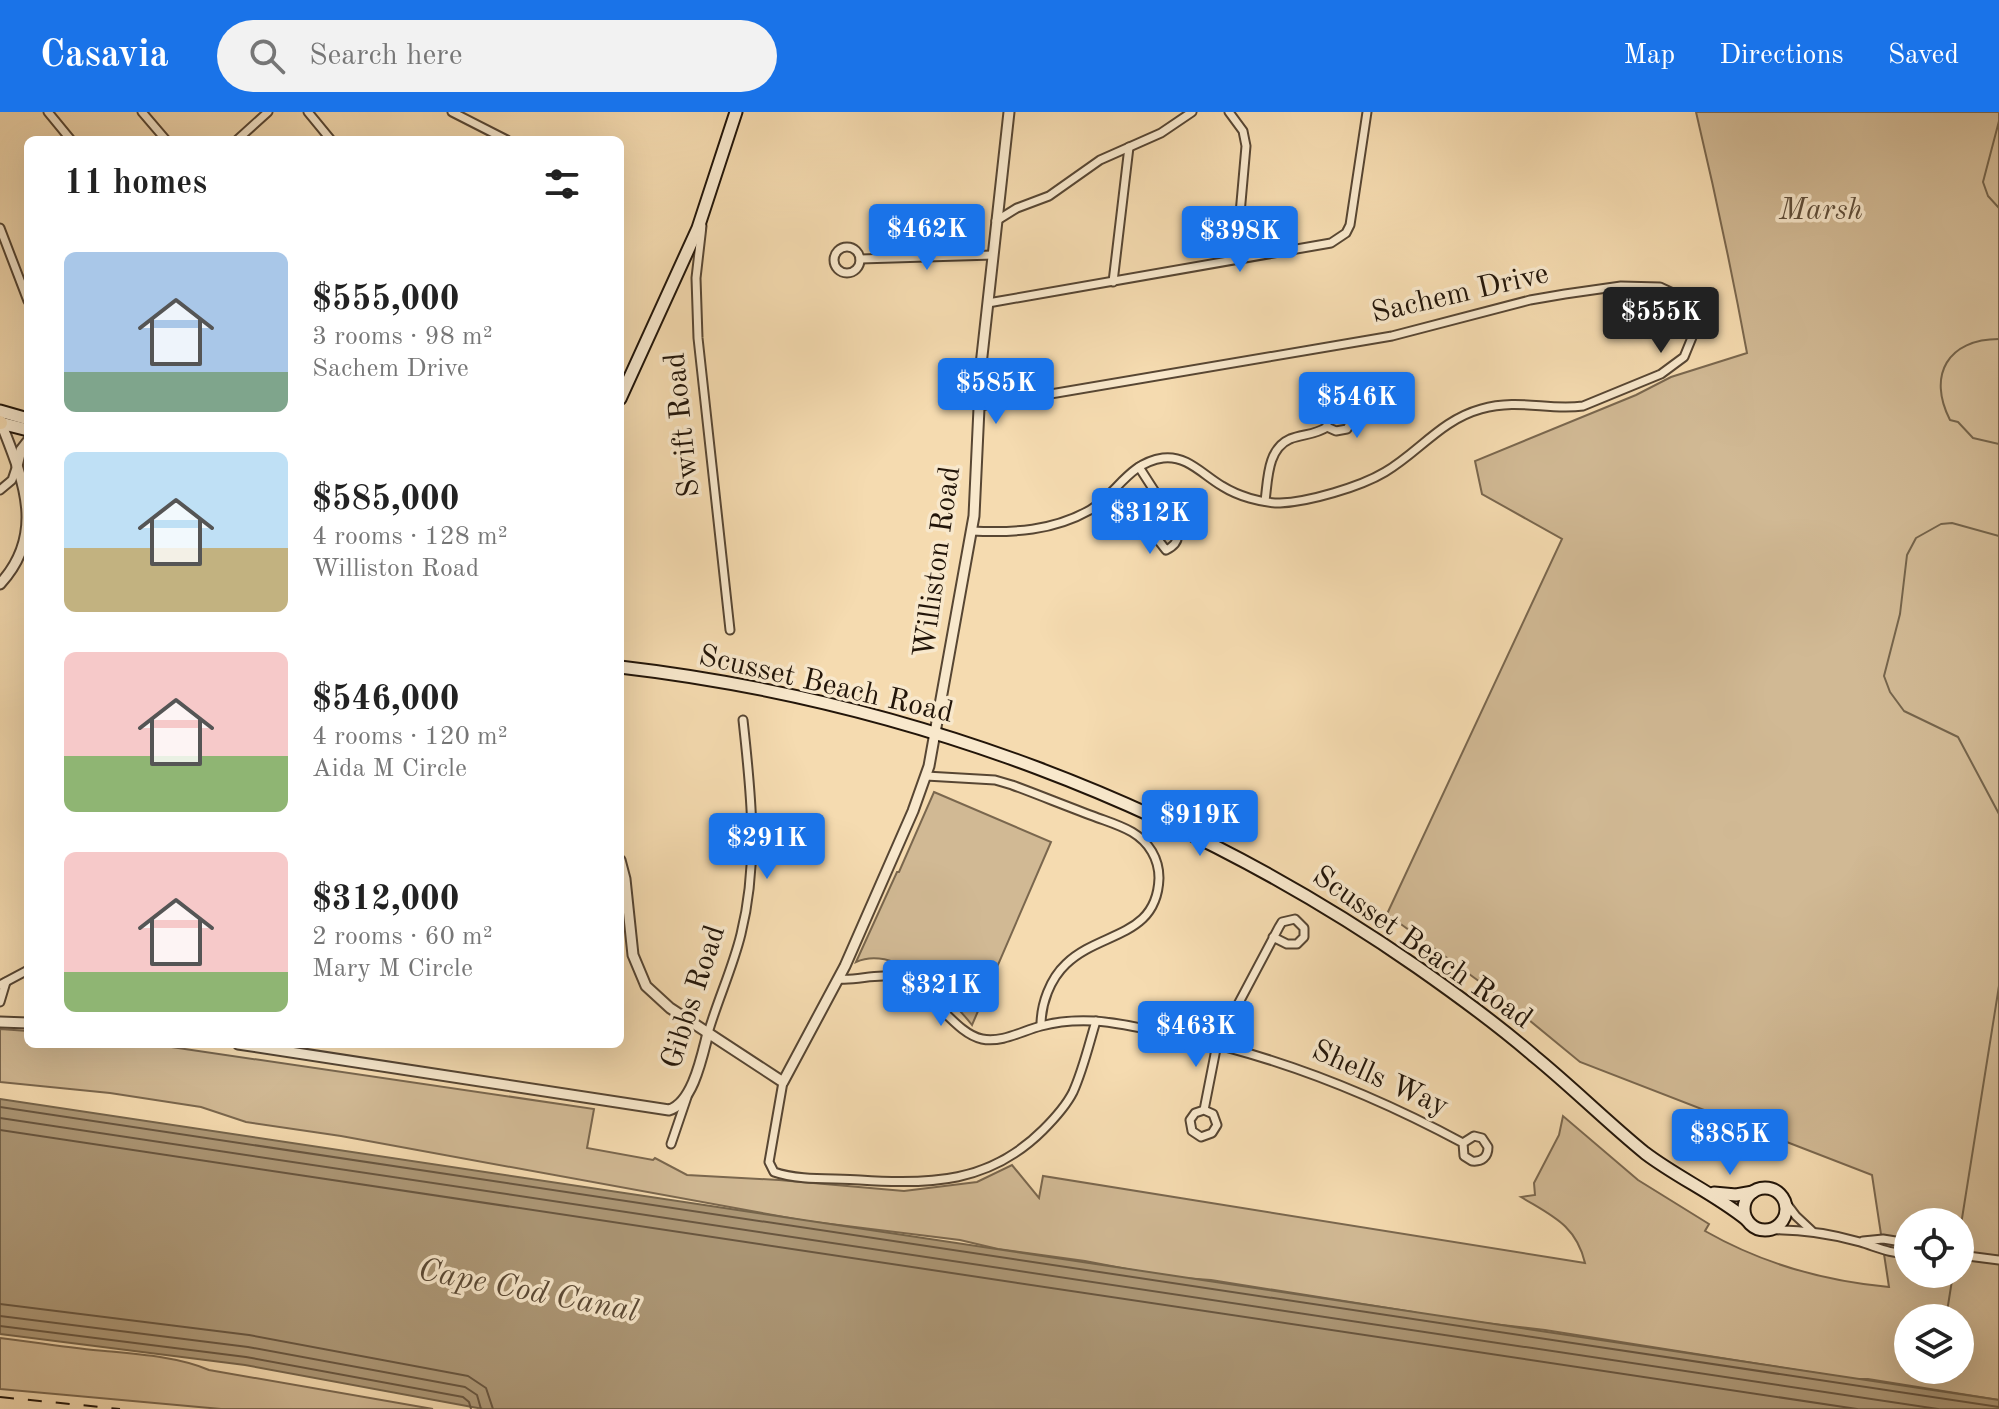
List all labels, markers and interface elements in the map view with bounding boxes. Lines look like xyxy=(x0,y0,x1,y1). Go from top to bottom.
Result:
search box xyxy=(217,20,777,92)
icon: search xyxy=(245,34,289,78)
text: Casavia xyxy=(40,37,169,75)
text: Search here xyxy=(309,41,462,71)
text: Map xyxy=(1623,42,1675,70)
text: Directions xyxy=(1719,42,1844,70)
text: Saved xyxy=(1888,42,1959,70)
icon: filters xyxy=(540,162,584,206)
text: 11 homes xyxy=(64,167,207,201)
park label: Marsh xyxy=(1778,196,1863,226)
pin: $462K xyxy=(871,204,983,272)
pin: $398K xyxy=(1184,206,1296,274)
text: $462K xyxy=(887,217,967,243)
text: $398K xyxy=(1200,219,1280,245)
street label: Sachem Drive xyxy=(1368,259,1552,329)
text: $555,000 xyxy=(312,283,460,317)
icon: home xyxy=(128,284,224,380)
pin: $555K xyxy=(1605,287,1717,355)
text: $555K xyxy=(1621,300,1701,326)
text: 3 rooms · 98 m² xyxy=(312,324,493,350)
street label: Swift Road xyxy=(660,351,706,499)
text: Sachem Drive xyxy=(312,356,469,382)
pin: $585K xyxy=(940,358,1052,426)
text: $585K xyxy=(956,371,1036,397)
pin: $546K xyxy=(1301,372,1413,440)
text: $546K xyxy=(1317,385,1397,411)
street label: Williston Road xyxy=(910,464,966,660)
text: $585,000 xyxy=(312,483,460,517)
icon: home xyxy=(128,484,224,580)
pin: $312K xyxy=(1094,488,1206,556)
text: $312K xyxy=(1110,501,1190,527)
text: 4 rooms · 128 m² xyxy=(312,524,508,550)
text: Williston Road xyxy=(312,556,479,582)
street label: Scusset Beach Road xyxy=(696,641,956,729)
text: $546,000 xyxy=(312,683,460,717)
icon: home xyxy=(128,684,224,780)
text: 4 rooms · 120 m² xyxy=(312,724,508,750)
text: Aida M Circle xyxy=(312,756,467,782)
pin: $919K xyxy=(1144,790,1256,858)
text: $919K xyxy=(1160,803,1240,829)
pin: $291K xyxy=(711,813,823,881)
text: $291K xyxy=(727,826,807,852)
street label: Scusset Beach Road xyxy=(1307,861,1537,1035)
text: $312,000 xyxy=(312,883,460,917)
icon: home xyxy=(128,884,224,980)
street label: Gibbs Road xyxy=(657,922,731,1072)
text: 2 rooms · 60 m² xyxy=(312,924,493,950)
text: Mary M Circle xyxy=(312,956,473,982)
pin: $321K xyxy=(885,960,997,1028)
text: $321K xyxy=(901,973,981,999)
pin: $463K xyxy=(1140,1001,1252,1069)
text: $463K xyxy=(1156,1014,1236,1040)
street label: Shells Way xyxy=(1307,1036,1453,1122)
pin: $385K xyxy=(1674,1109,1786,1177)
text: $385K xyxy=(1690,1122,1770,1148)
map controls xyxy=(1894,1208,1974,1384)
button: locate xyxy=(1894,1208,1974,1288)
water label: Cape Cod Canal xyxy=(415,1255,641,1329)
button: layers xyxy=(1894,1304,1974,1384)

